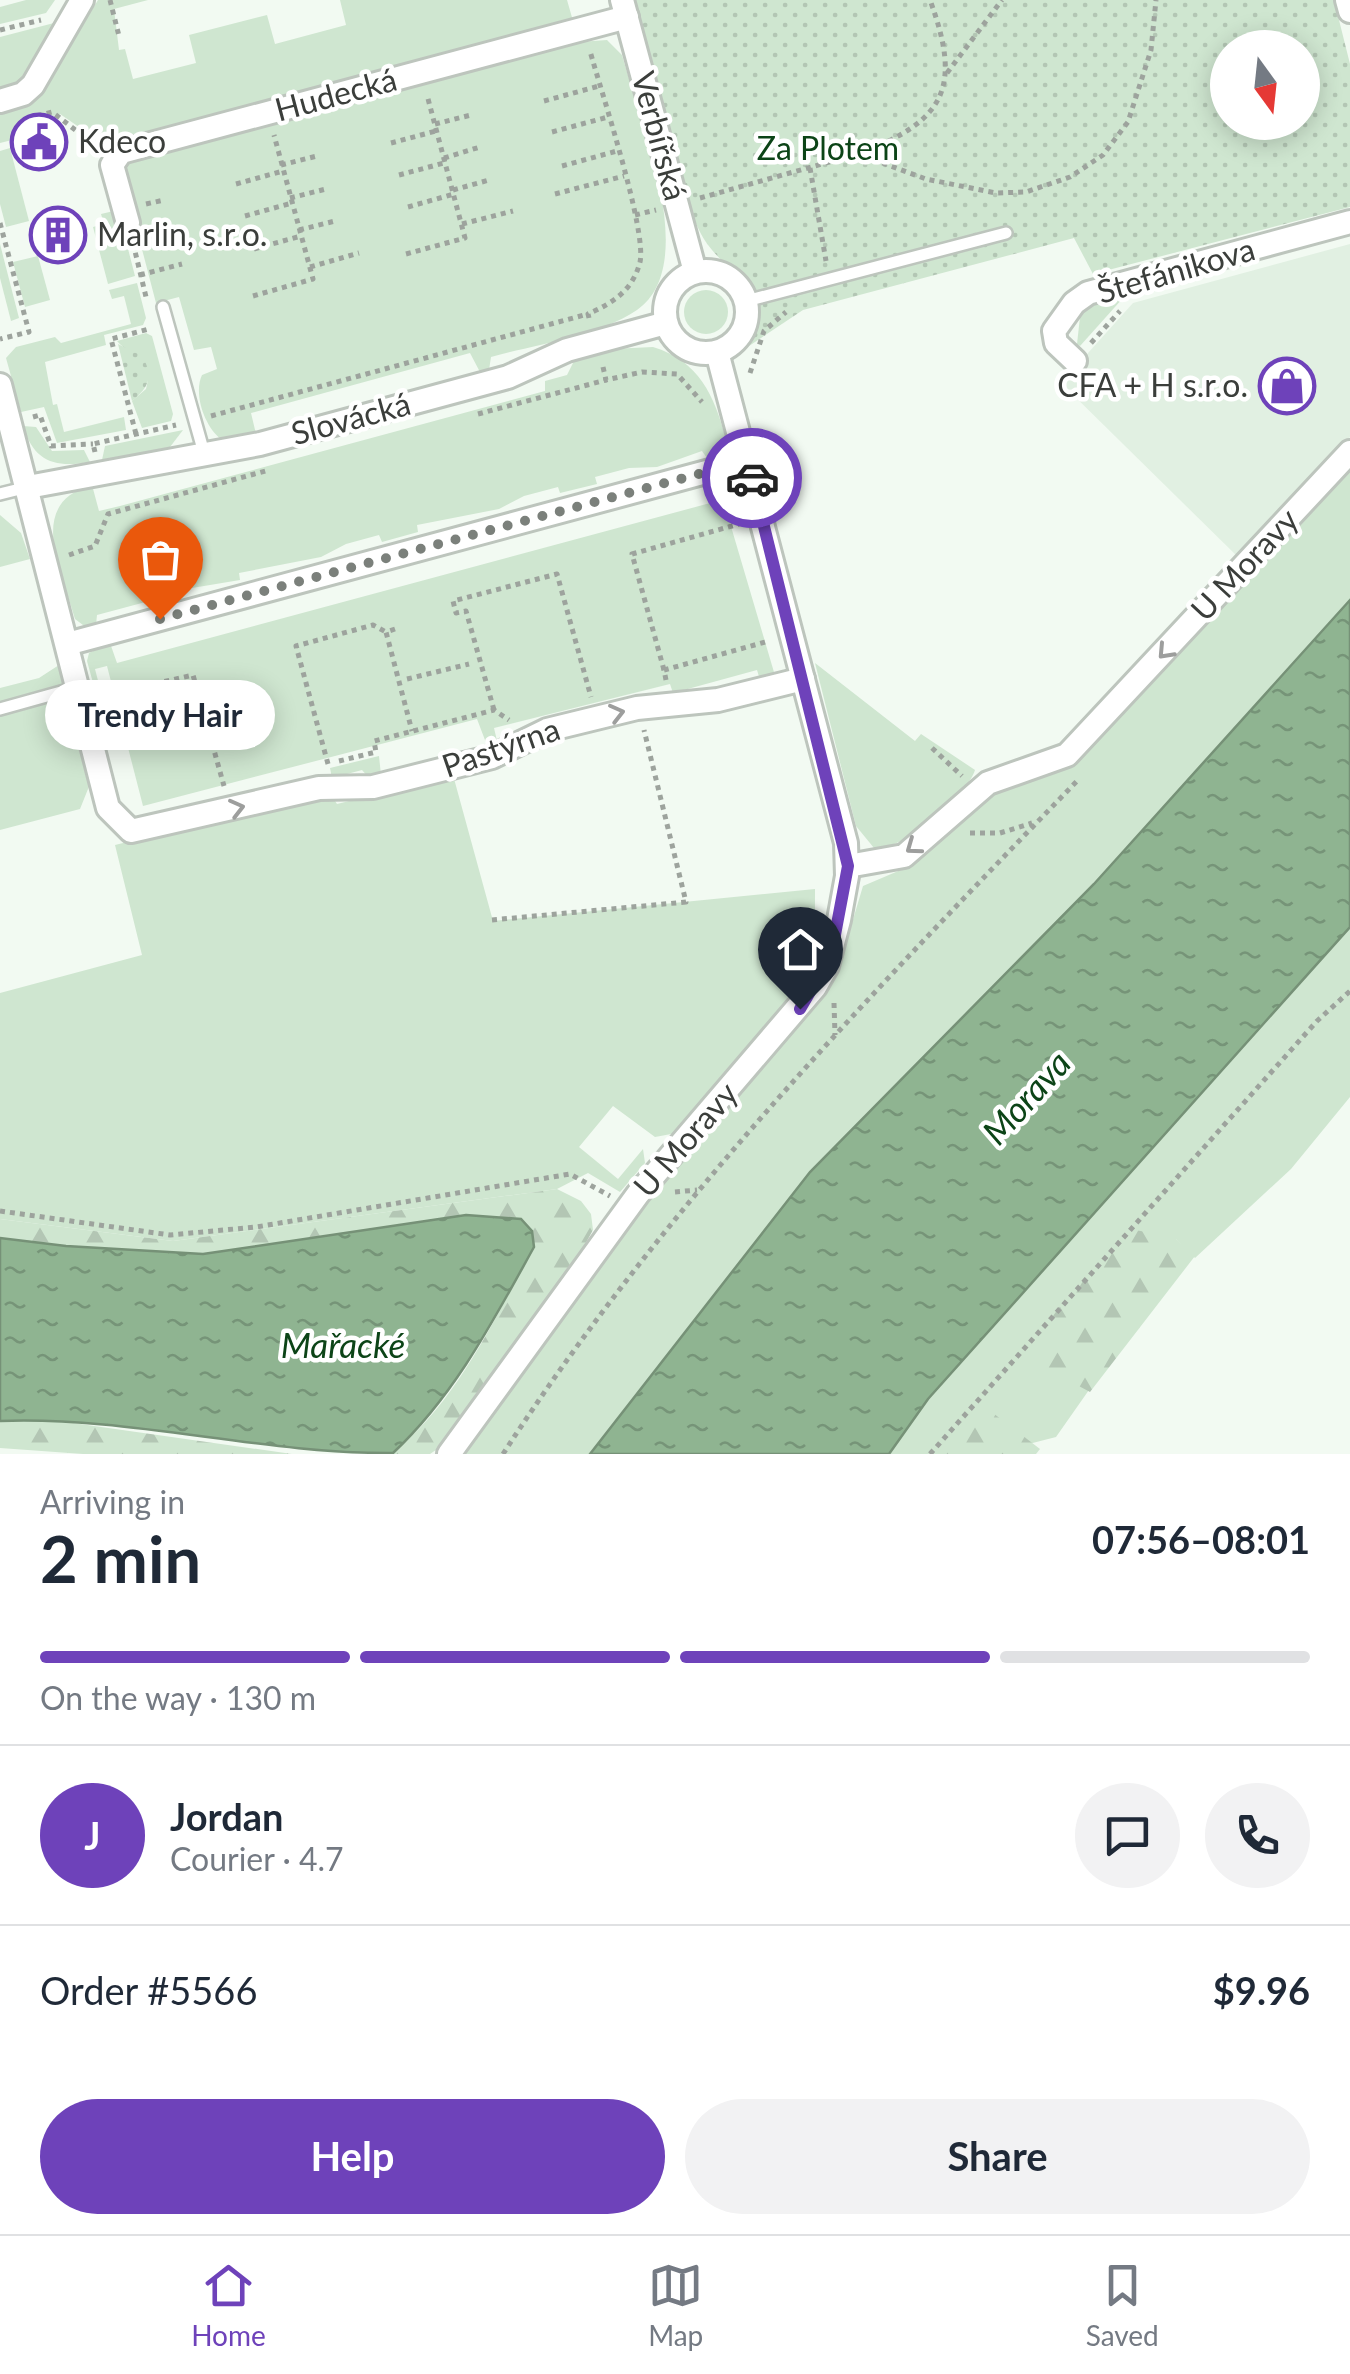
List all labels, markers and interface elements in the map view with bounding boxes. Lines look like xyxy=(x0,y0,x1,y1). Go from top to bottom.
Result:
north arrow xyxy=(1210,30,1320,140)
map controls xyxy=(1210,30,1320,140)
street label: Hudecká xyxy=(271,59,401,128)
street label: Verbířská xyxy=(625,67,696,204)
public building icon: Kdeco xyxy=(9,112,69,172)
place label: Kdeco xyxy=(78,121,166,160)
park label: Za Plotem xyxy=(757,128,899,167)
building icon: Marlin, s.r.o. xyxy=(28,205,88,265)
place label: Marlin, s.r.o. xyxy=(97,214,267,253)
street label: Štefánikova xyxy=(1092,228,1259,311)
shop icon: CFA + H s.r.o. xyxy=(1257,356,1317,416)
place label: CFA + H s.r.o. xyxy=(1057,365,1248,404)
street label: Slovácká xyxy=(287,383,415,452)
courier xyxy=(702,428,802,528)
icon: car xyxy=(725,451,780,506)
street label: U Moravy xyxy=(1182,499,1306,628)
pin xyxy=(118,517,203,620)
icon: bag xyxy=(133,532,188,587)
one-way arrow xyxy=(1159,640,1177,659)
callout: Trendy Hair xyxy=(45,679,275,749)
text: Trendy Hair xyxy=(77,695,243,734)
one-way arrow xyxy=(608,704,625,725)
street label: Pastýrna xyxy=(437,708,564,785)
one-way arrow xyxy=(228,799,245,820)
one-way arrow xyxy=(906,836,924,853)
pin xyxy=(758,907,843,1010)
icon: home xyxy=(773,922,828,977)
water label: Morava xyxy=(973,1041,1078,1152)
street label: U Moravy xyxy=(625,1073,746,1204)
water label: Mařacké xyxy=(281,1323,405,1365)
text: Arriving in xyxy=(40,1482,185,1521)
text: 07:56–08:01 xyxy=(1092,1516,1310,1562)
text: 2 min xyxy=(40,1519,201,1597)
text: On the way · 130 m xyxy=(40,1678,316,1717)
button: chat xyxy=(1075,1783,1180,1888)
button: phone xyxy=(1205,1783,1310,1888)
text: Jordan xyxy=(170,1793,283,1839)
text: J xyxy=(84,1812,101,1858)
text: Courier · 4.7 xyxy=(170,1839,344,1878)
text: Order #5566 xyxy=(40,1967,257,2013)
text: $9.96 xyxy=(1213,1967,1310,2013)
button: Help xyxy=(40,2099,665,2214)
button: Share xyxy=(685,2099,1310,2214)
tab: Home xyxy=(191,2258,266,2352)
tab: Map xyxy=(648,2258,703,2352)
tab: Saved xyxy=(1086,2258,1159,2352)

